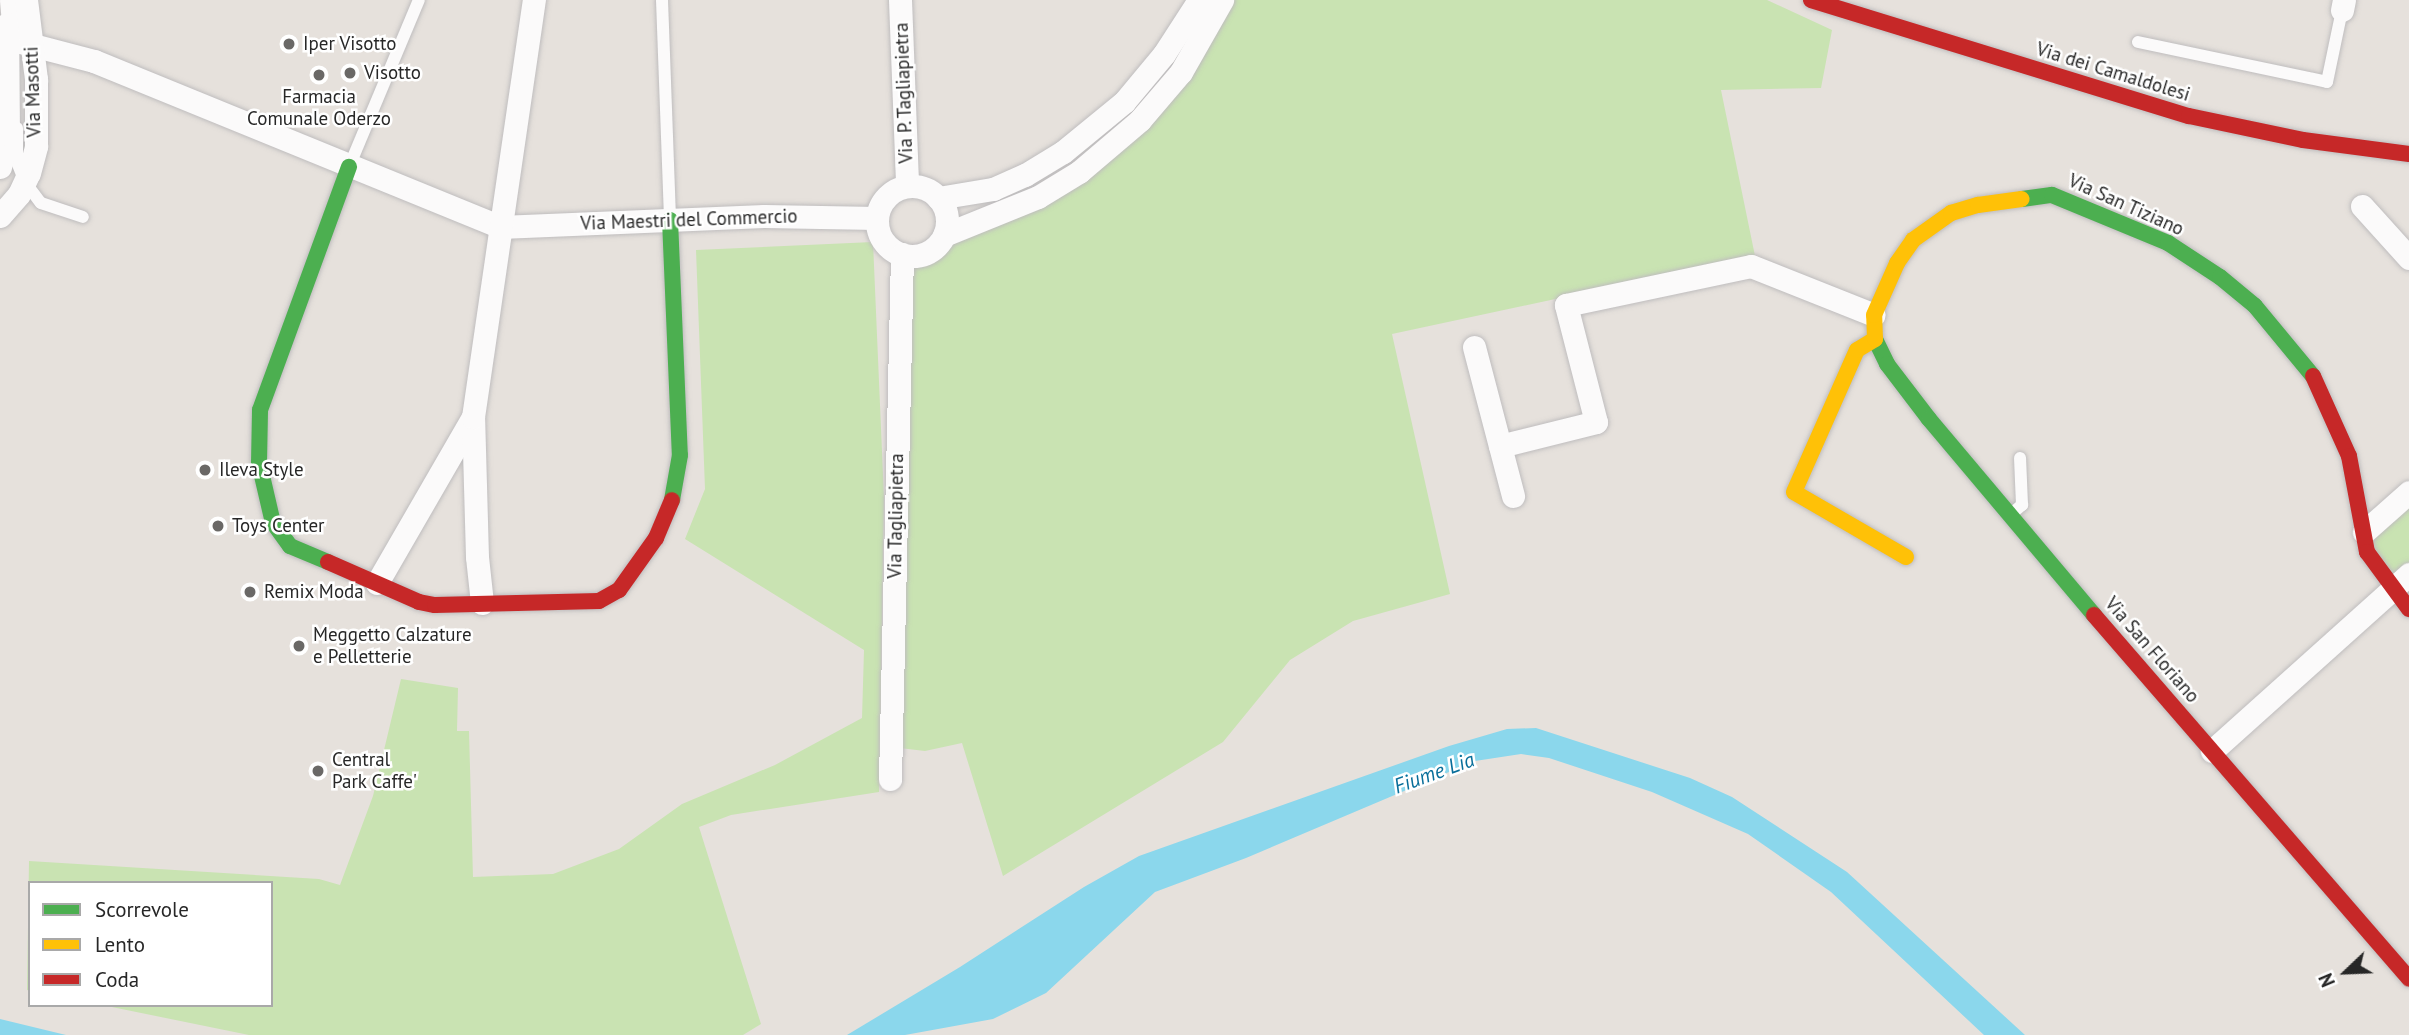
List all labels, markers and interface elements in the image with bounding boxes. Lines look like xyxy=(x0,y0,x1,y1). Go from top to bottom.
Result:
street label: Via P. Tagliapietra xyxy=(890,21,918,165)
place label: Iper Visotto xyxy=(303,33,397,55)
marker: Iper Visotto xyxy=(281,36,297,52)
street label: Via dei Camaldolesi xyxy=(2033,38,2193,106)
street label: Via Masotti xyxy=(20,46,46,138)
place label: Visotto xyxy=(364,62,421,84)
marker: Visotto xyxy=(342,65,358,81)
marker: Farmacia Comunale Oderzo xyxy=(311,67,327,83)
place label: Farmacia Comunale Oderzo xyxy=(247,86,391,130)
street label: Via San Tiziano xyxy=(2064,169,2188,241)
street label: Via Maestri del Commercio xyxy=(580,205,798,235)
street label: Via Tagliapietra xyxy=(884,453,908,579)
place label: Ileva Style xyxy=(219,459,304,481)
marker: Ileva Style xyxy=(197,462,213,478)
place label: Toys Center xyxy=(232,515,325,537)
marker: Toys Center xyxy=(210,518,226,534)
place label: Remix Moda xyxy=(264,581,364,603)
marker: Remix Moda xyxy=(242,584,258,600)
street label: Via San Floriano xyxy=(2100,593,2204,707)
place label: Meggetto Calzature e Pelletterie xyxy=(313,624,472,668)
marker: Meggetto Calzature e Pelletterie xyxy=(291,638,307,654)
water label: Fiume Lia xyxy=(1390,747,1478,799)
place label: Central Park Caffe' xyxy=(332,749,417,793)
marker: Central Park Caffe' xyxy=(310,763,326,779)
legend xyxy=(28,881,273,1007)
text: Scorrevole xyxy=(95,896,189,923)
text: Lento xyxy=(95,931,145,958)
north arrow xyxy=(2311,937,2381,1007)
text: Coda xyxy=(95,966,139,993)
text: N xyxy=(2313,970,2340,991)

